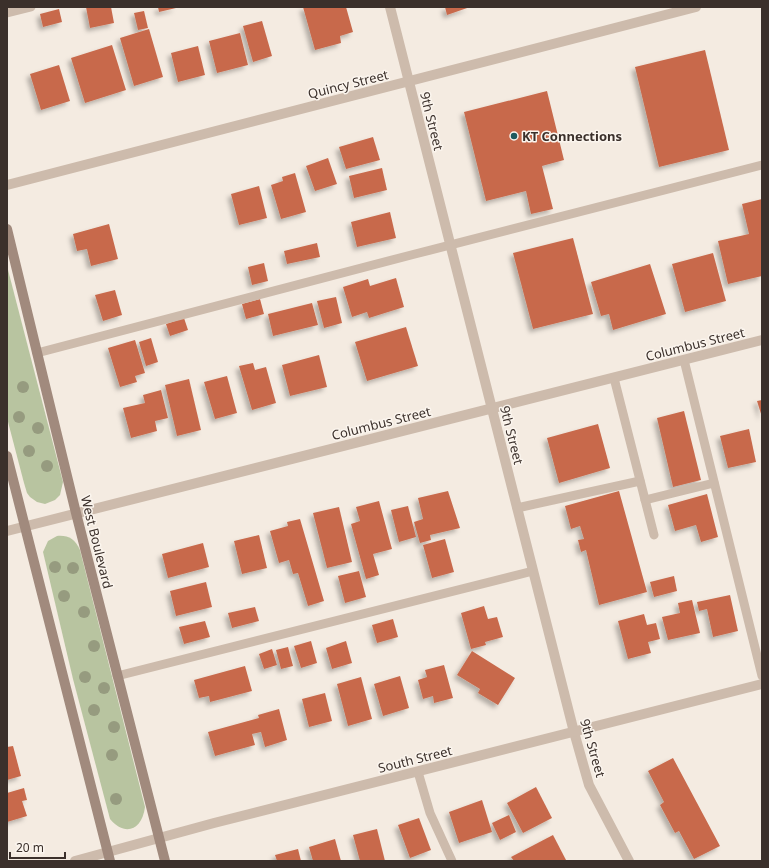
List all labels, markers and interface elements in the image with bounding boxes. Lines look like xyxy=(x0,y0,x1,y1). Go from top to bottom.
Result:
street label: Quincy Street xyxy=(306,65,390,103)
street label: 9th Street xyxy=(416,90,448,153)
place label: KT Connections xyxy=(522,127,622,145)
marker: KT Connections xyxy=(509,131,519,141)
street label: Columbus Street xyxy=(644,323,747,365)
street label: Columbus Street xyxy=(330,402,433,444)
street label: 9th Street xyxy=(496,404,528,467)
street label: West Boulevard xyxy=(77,494,117,590)
street label: 9th Street xyxy=(576,717,610,780)
street label: South Street xyxy=(376,741,454,777)
scale bar xyxy=(10,834,65,860)
text: 20 m xyxy=(16,839,44,856)

